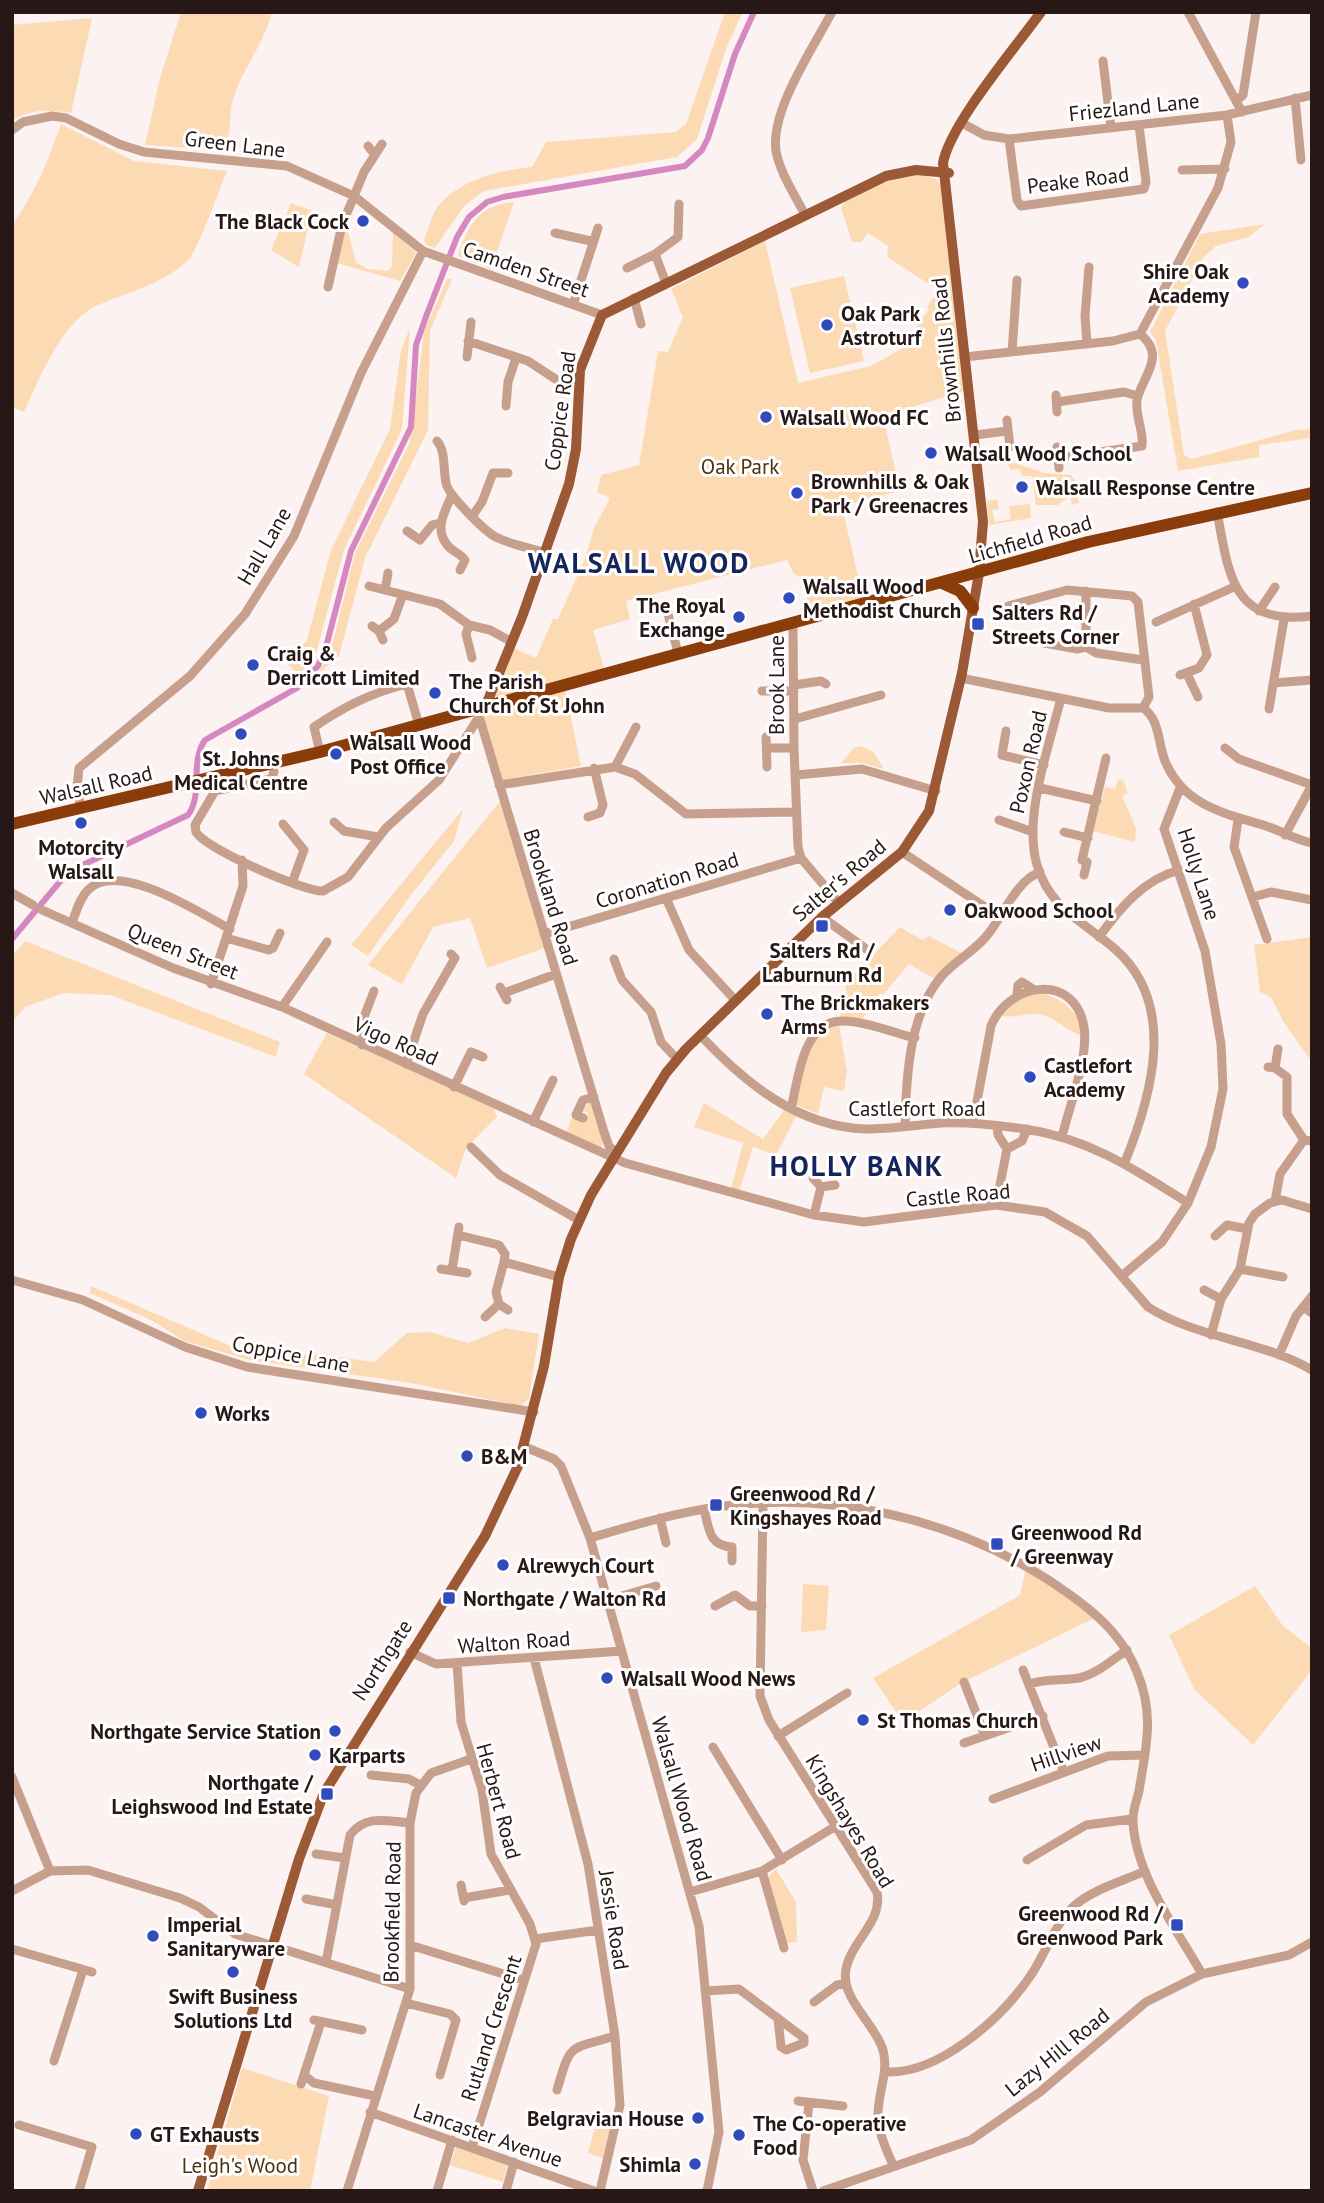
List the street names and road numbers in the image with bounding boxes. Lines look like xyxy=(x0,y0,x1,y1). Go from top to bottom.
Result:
street label: Friezland Lane xyxy=(1067,87,1201,127)
street label: Green Lane xyxy=(183,124,287,164)
street label: Peake Road xyxy=(1025,160,1131,200)
street label: Camden Street xyxy=(459,235,593,303)
street label: Brownhills Road xyxy=(925,276,967,424)
street label: Coppice Road xyxy=(538,349,582,473)
street label: Hall Lane xyxy=(231,502,297,590)
street label: Lichfield Road xyxy=(965,509,1095,569)
street label: Brook Lane xyxy=(763,635,790,735)
street label: Poxon Road xyxy=(1003,708,1053,816)
street label: Walsall Road xyxy=(37,759,155,811)
street label: Brookland Road xyxy=(517,825,585,969)
street label: Holly Lane xyxy=(1171,825,1227,923)
street label: Salter's Road xyxy=(786,833,892,927)
street label: Coronation Road xyxy=(592,845,742,915)
street label: Queen Street xyxy=(123,916,243,986)
street label: Vigo Road xyxy=(348,1010,443,1072)
street label: Castlefort Road xyxy=(848,1095,986,1122)
street label: Castle Road xyxy=(905,1177,1011,1213)
street label: Coppice Lane xyxy=(230,1329,352,1379)
street label: Northgate xyxy=(346,1614,418,1706)
street label: Walton Road xyxy=(457,1625,571,1659)
street label: Walsall Wood Road xyxy=(646,1713,718,1885)
street label: Hillview xyxy=(1027,1728,1106,1778)
street label: Herbert Road xyxy=(471,1740,527,1862)
street label: Kingshayes Road xyxy=(800,1749,900,1893)
street label: Brookfield Road xyxy=(377,1841,407,1983)
street label: Jessie Road xyxy=(593,1867,635,1972)
street label: Rutland Crescent xyxy=(455,1951,527,2105)
street label: Lazy Hill Road xyxy=(999,2002,1115,2102)
street label: Lancaster Avenue xyxy=(410,2097,566,2173)

